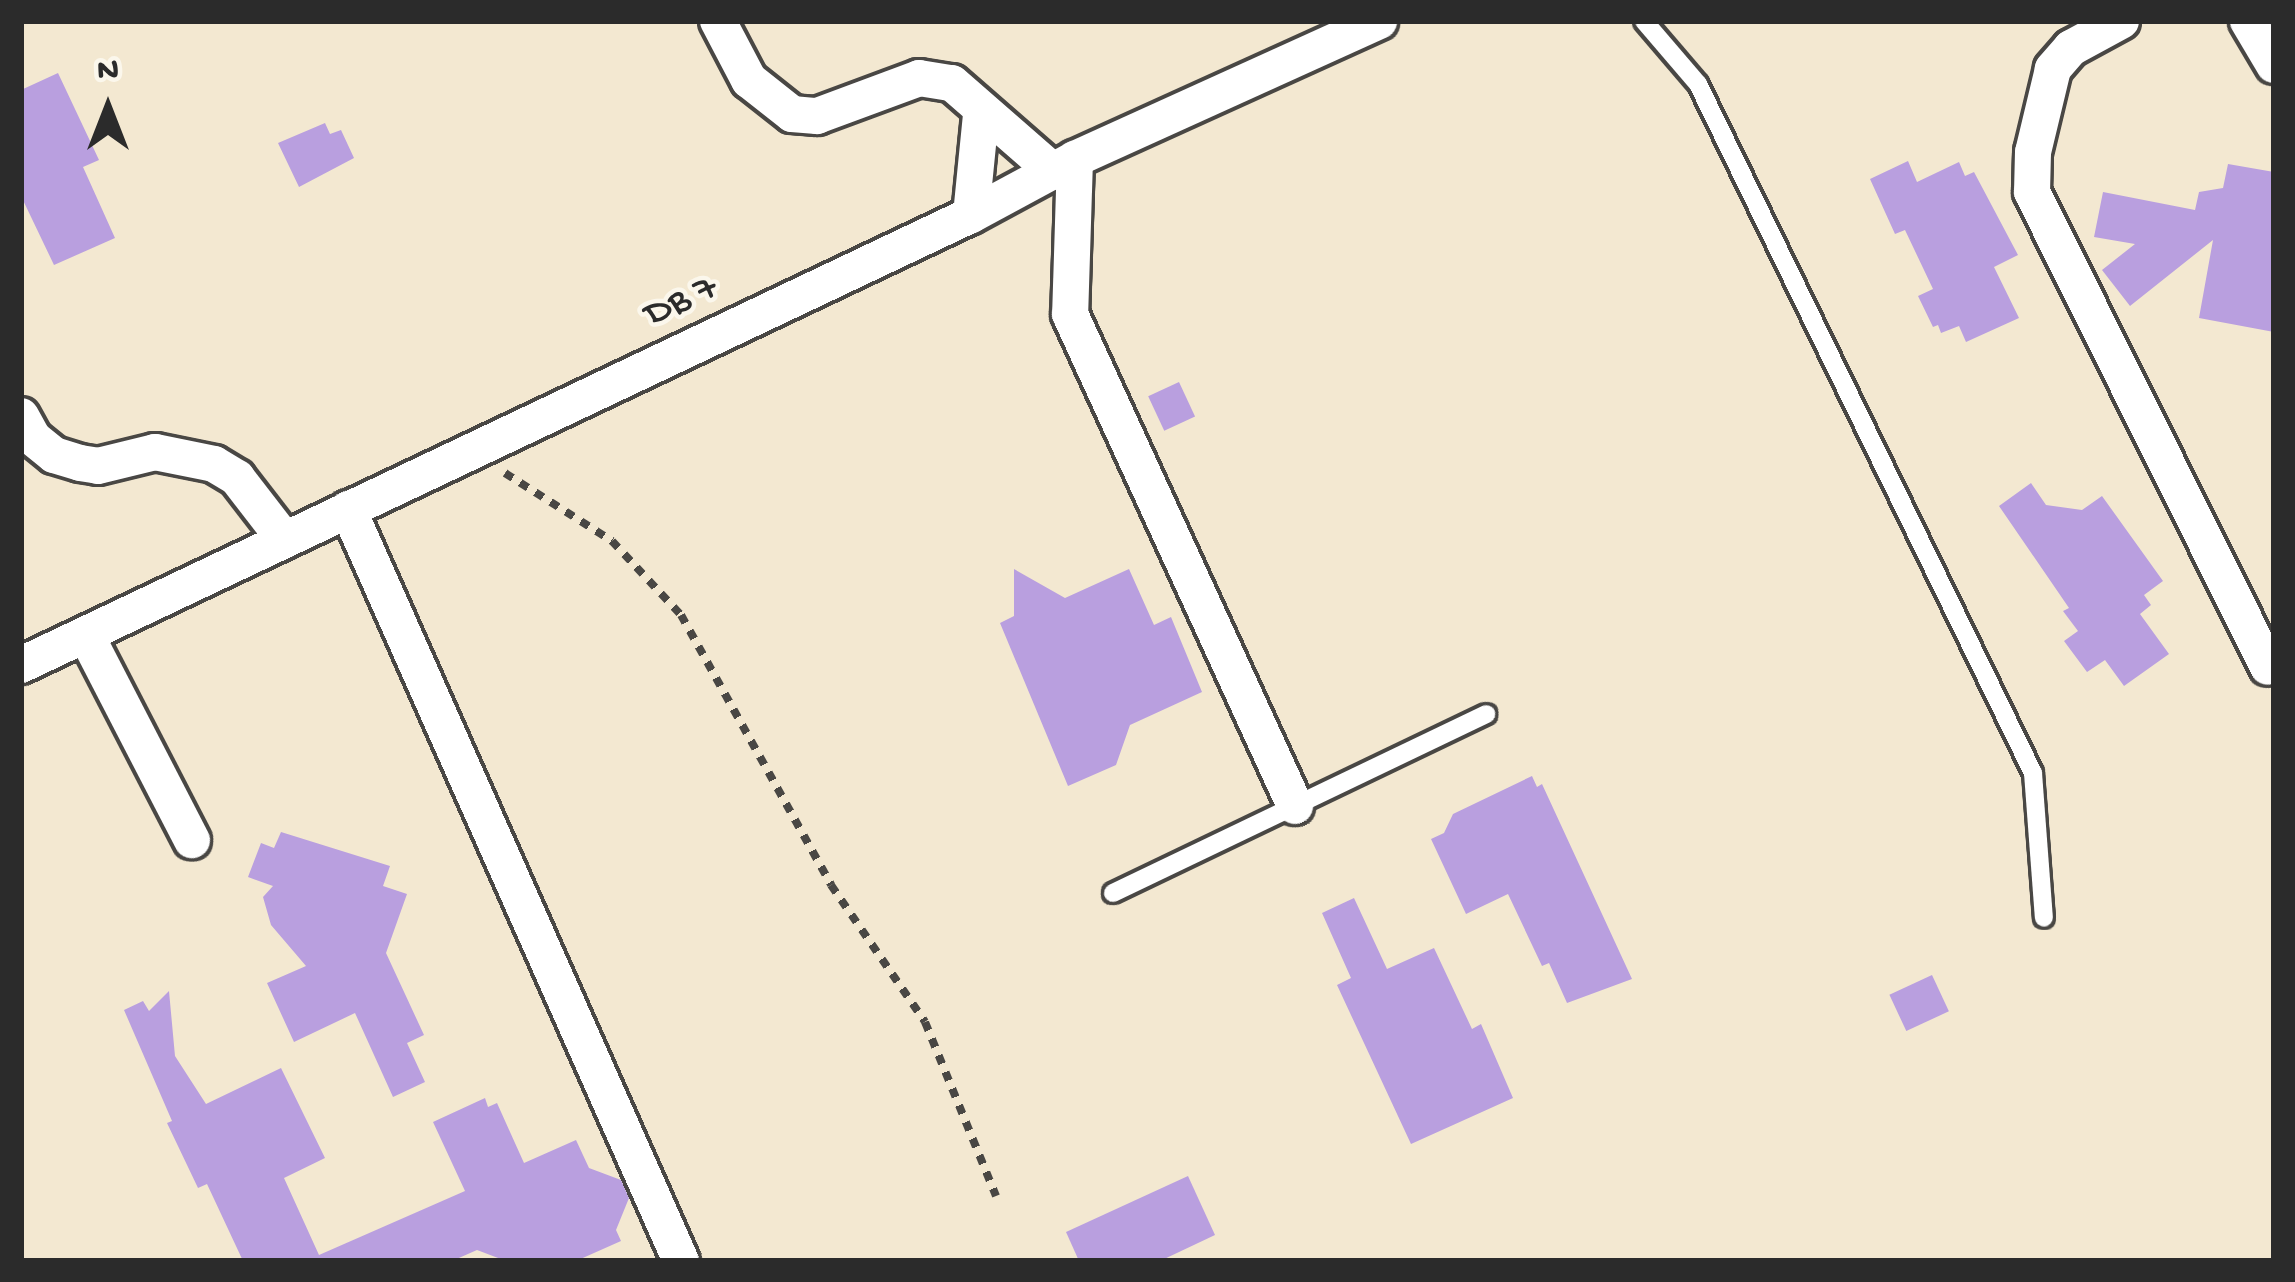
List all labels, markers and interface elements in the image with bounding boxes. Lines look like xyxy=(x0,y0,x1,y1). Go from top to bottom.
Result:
north arrow xyxy=(48,48,168,168)
text: N xyxy=(97,53,119,91)
street label: DB 7 xyxy=(638,266,726,340)

